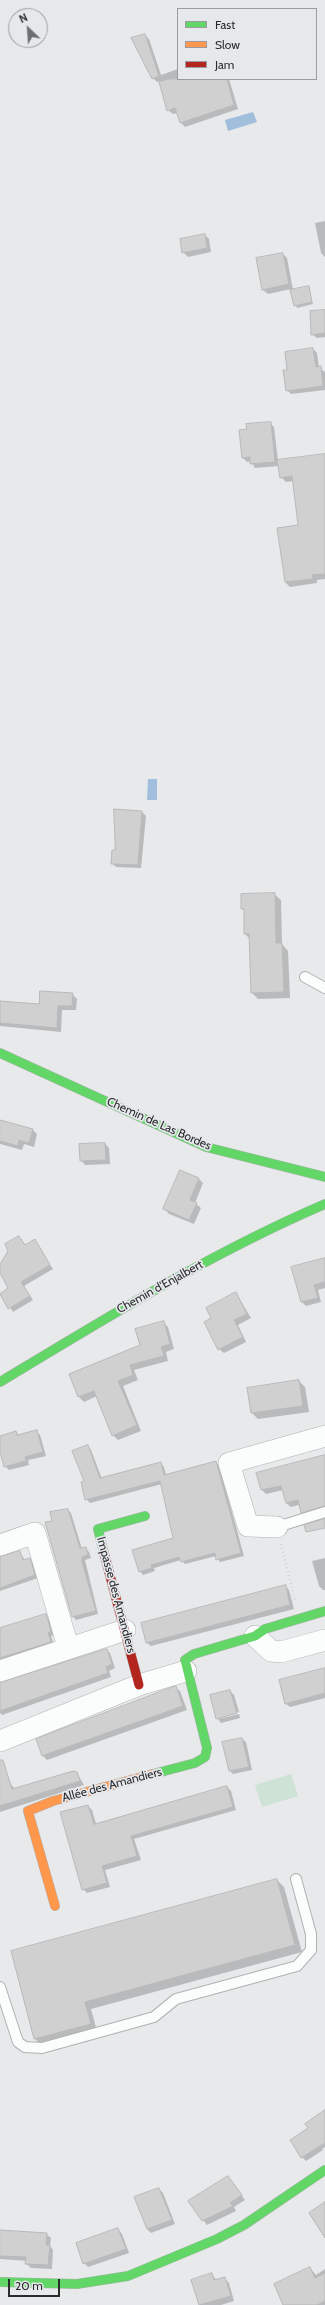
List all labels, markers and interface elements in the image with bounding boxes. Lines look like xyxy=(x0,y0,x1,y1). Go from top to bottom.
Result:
north arrow xyxy=(8,8,48,48)
legend xyxy=(177,8,317,80)
text: N xyxy=(17,10,30,26)
text: Fast xyxy=(215,17,235,32)
text: Slow xyxy=(215,37,240,52)
text: Jam xyxy=(215,57,234,72)
street label: Chemin de Las Bordes xyxy=(105,1095,213,1153)
street label: Chemin d'Enjalbert xyxy=(114,1257,206,1317)
street label: Impasse des Amandiers xyxy=(94,1535,138,1655)
street label: Allée des Amandiers xyxy=(60,1765,164,1805)
scale bar xyxy=(10,2271,62,2297)
text: 20 m xyxy=(15,2278,43,2293)

